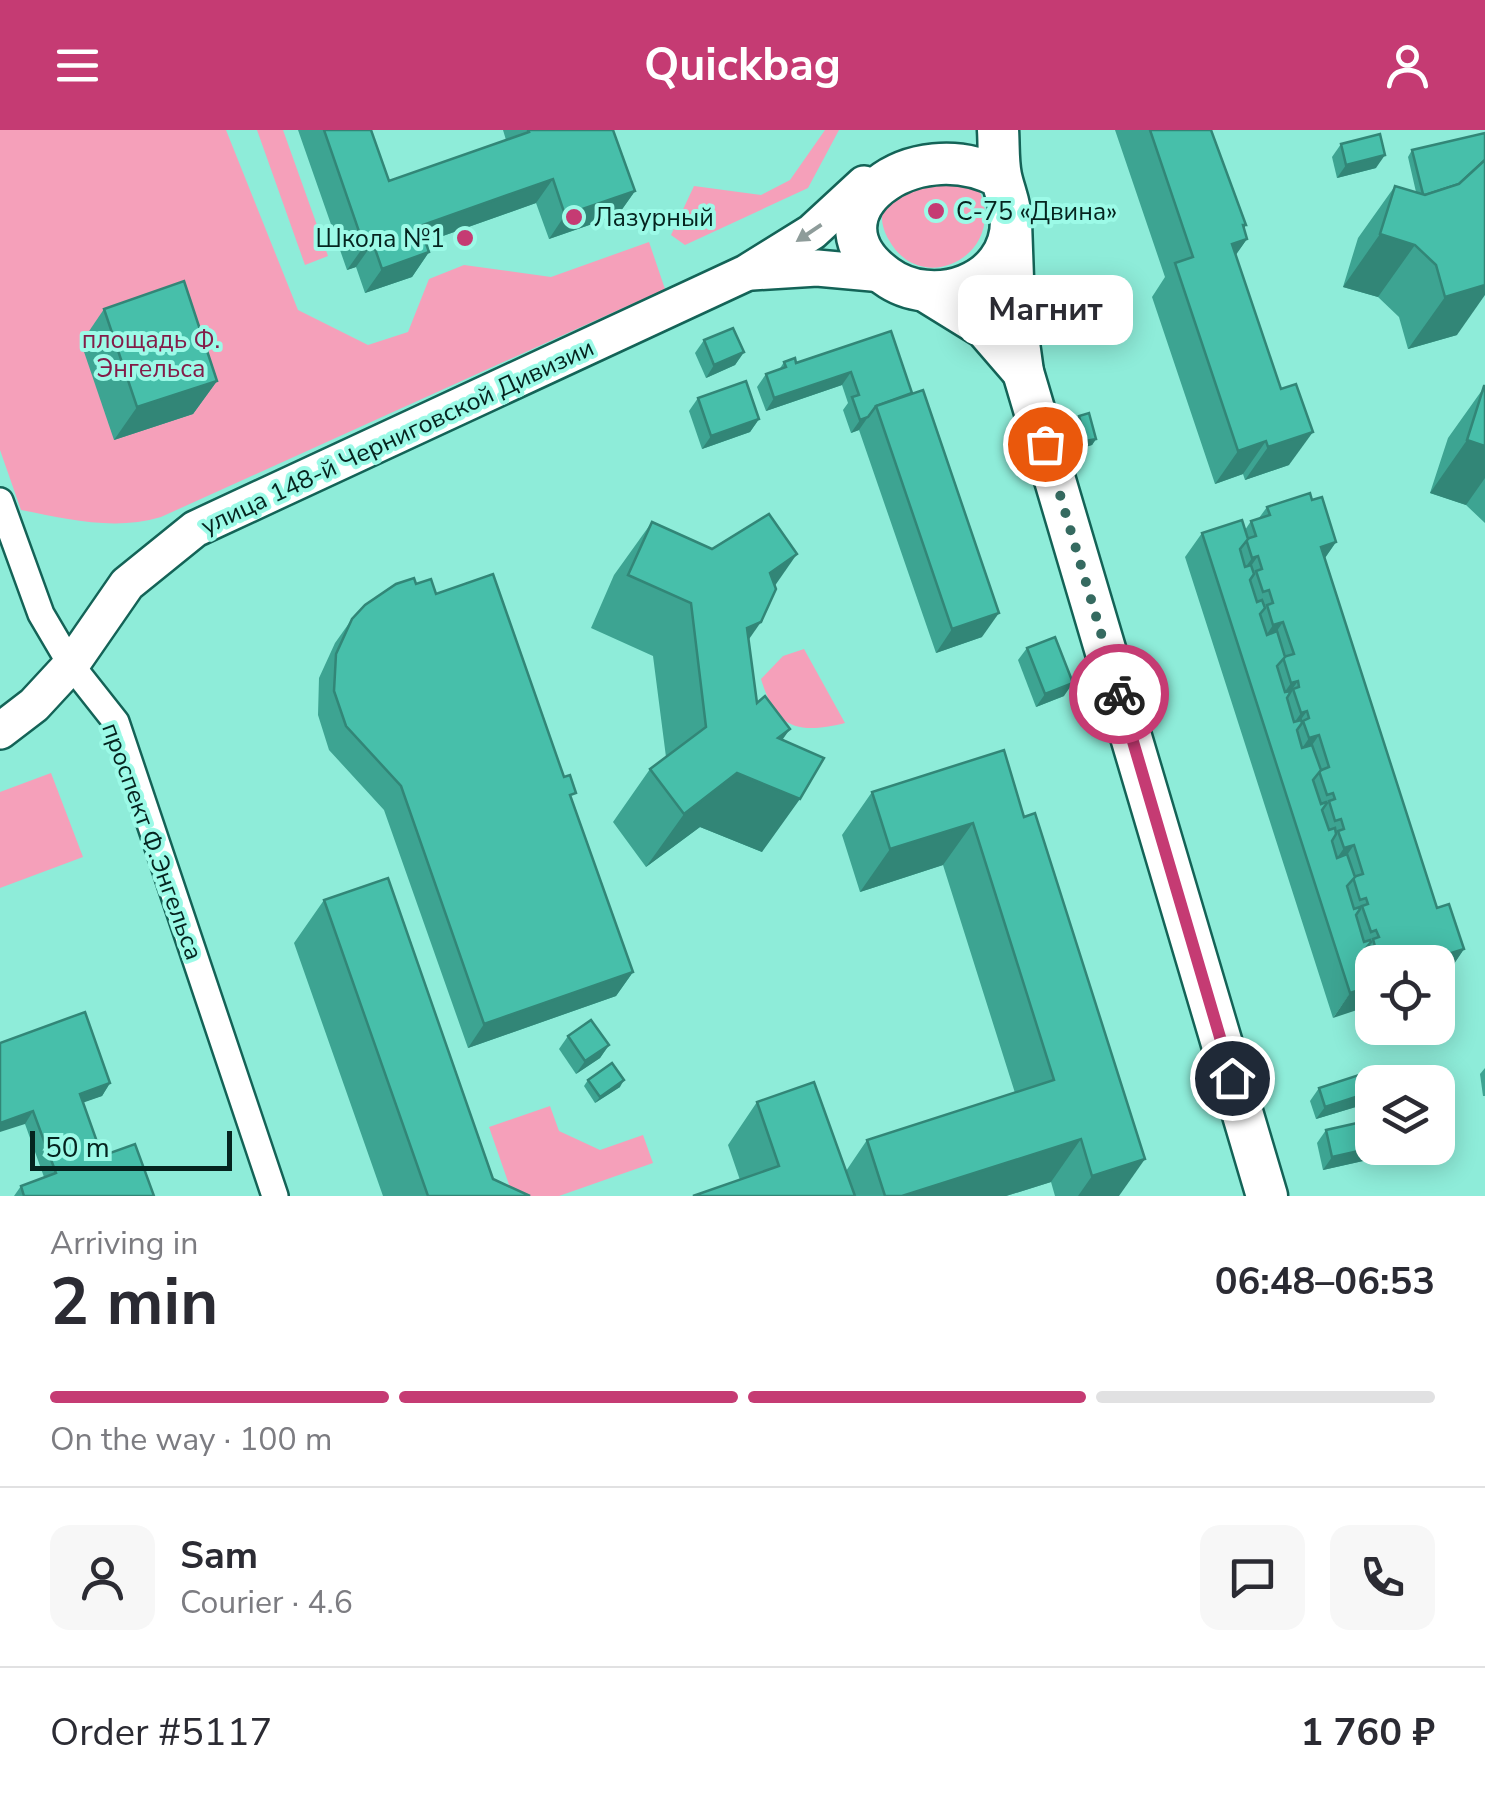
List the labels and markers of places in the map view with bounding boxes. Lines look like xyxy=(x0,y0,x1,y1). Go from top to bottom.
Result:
place label: С-75 «Двина» xyxy=(956,195,1117,229)
marker: С-75 «Двина» xyxy=(925,200,947,222)
place label: Лазурный xyxy=(594,201,714,235)
marker: Лазурный xyxy=(563,206,585,228)
place label: Школа №1 xyxy=(315,222,445,256)
marker: Школа №1 xyxy=(454,227,476,249)
callout: Магнит xyxy=(958,274,1132,344)
pin xyxy=(1003,402,1088,487)
pin xyxy=(1190,1036,1275,1121)

